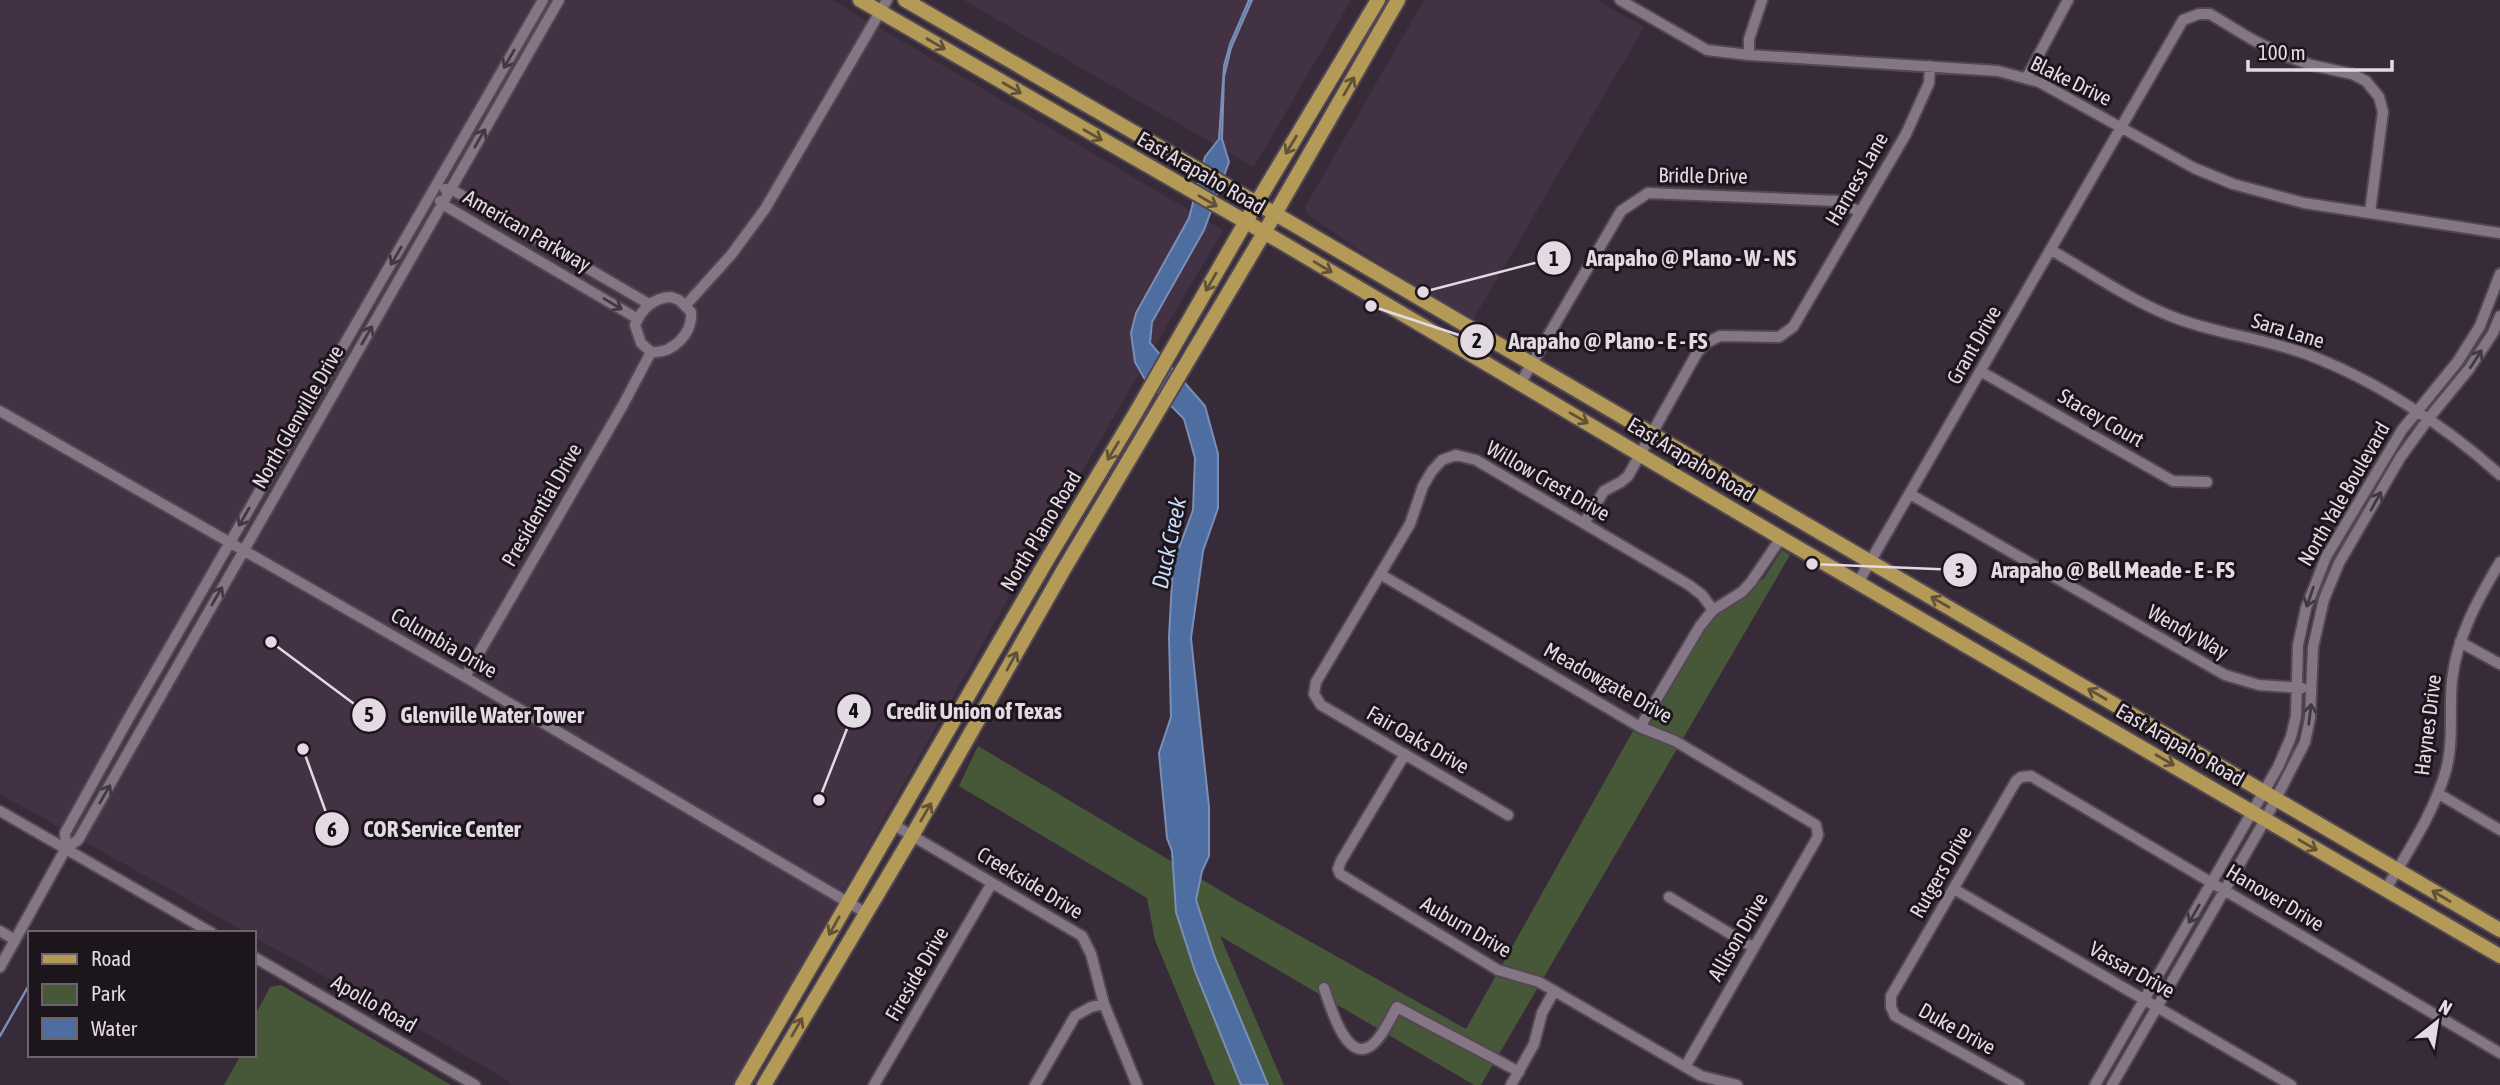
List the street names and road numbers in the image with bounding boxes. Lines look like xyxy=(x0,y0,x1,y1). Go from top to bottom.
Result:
street label: Blake Drive xyxy=(2027,50,2116,110)
street label: East Arapaho Road xyxy=(1133,126,1270,218)
street label: Harness Lane xyxy=(1820,128,1892,229)
street label: Bridle Drive xyxy=(1658,162,1748,188)
street label: American Parkway xyxy=(460,184,595,276)
street label: Grant Drive xyxy=(1941,301,2005,388)
street label: Sara Lane xyxy=(2249,308,2327,352)
street label: North Glenville Drive xyxy=(246,341,348,492)
street label: Stacey Court xyxy=(2054,383,2149,451)
street label: East Arapaho Road xyxy=(1624,412,1759,506)
street label: North Yale Boulevard xyxy=(2292,417,2394,570)
street label: Willow Crest Drive xyxy=(1483,435,1614,525)
street label: Presidential Drive xyxy=(496,439,586,570)
street label: North Plano Road xyxy=(995,466,1085,595)
street label: Wendy Way xyxy=(2144,599,2233,663)
street label: Columbia Drive xyxy=(387,602,502,682)
street label: Meadowgate Drive xyxy=(1540,637,1677,727)
street label: Haynes Drive xyxy=(2409,673,2445,777)
street label: East Arapaho Road xyxy=(2112,698,2249,790)
street label: Fair Oaks Drive xyxy=(1363,700,1474,778)
street label: Rutgers Drive xyxy=(1904,821,1976,922)
street label: Creekside Drive xyxy=(973,841,1088,923)
street label: Hanover Drive xyxy=(2222,859,2329,936)
street label: Allison Drive xyxy=(1702,888,1772,985)
street label: Auburn Drive xyxy=(1417,891,1516,962)
street label: Fireside Drive xyxy=(880,922,953,1025)
street label: Vassar Drive xyxy=(2086,936,2179,1002)
street label: Apollo Road xyxy=(328,969,421,1037)
street label: Duke Drive xyxy=(1915,997,2000,1059)

